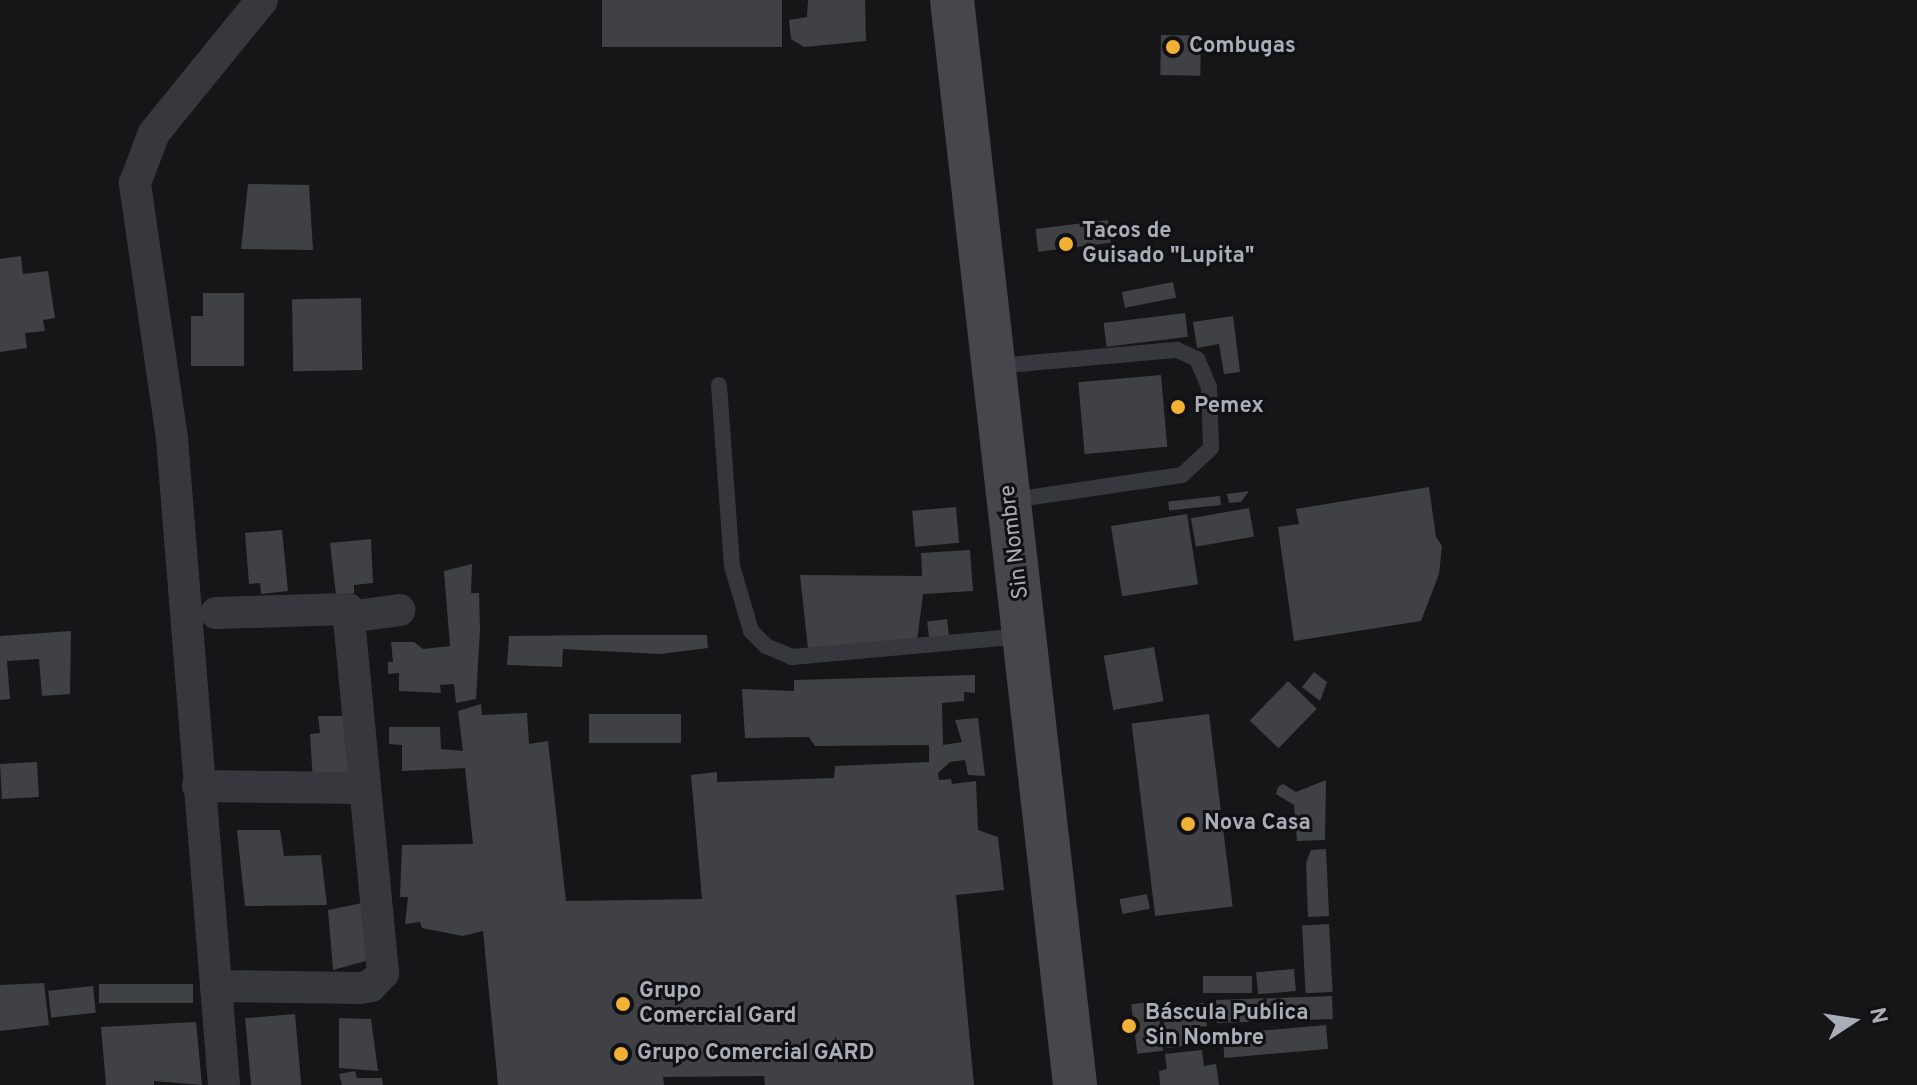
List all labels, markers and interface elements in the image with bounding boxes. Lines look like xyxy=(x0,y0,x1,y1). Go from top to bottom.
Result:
place label: Combugas xyxy=(1189,34,1296,60)
marker: Combugas xyxy=(1164,38,1182,56)
place label: Tacos de Guisado "Lupita" xyxy=(1082,218,1255,270)
marker: Tacos de Guisado "Lupita" xyxy=(1057,235,1075,253)
place label: Pemex xyxy=(1194,394,1264,420)
marker: Pemex xyxy=(1169,398,1187,416)
street label: Sin Nombre xyxy=(995,483,1035,601)
place label: Nova Casa xyxy=(1204,811,1311,837)
marker: Nova Casa xyxy=(1179,815,1197,833)
place label: Grupo Comercial Gard xyxy=(639,978,796,1030)
north arrow xyxy=(1813,981,1893,1061)
marker: Grupo Comercial Gard xyxy=(614,995,632,1013)
place label: Báscula Publica Sin Nombre xyxy=(1145,1000,1308,1052)
text: N xyxy=(1862,1005,1892,1026)
marker: Báscula Publica Sin Nombre xyxy=(1120,1017,1138,1035)
place label: Grupo Comercial GARD xyxy=(637,1041,874,1067)
marker: Grupo Comercial GARD xyxy=(612,1045,630,1063)

